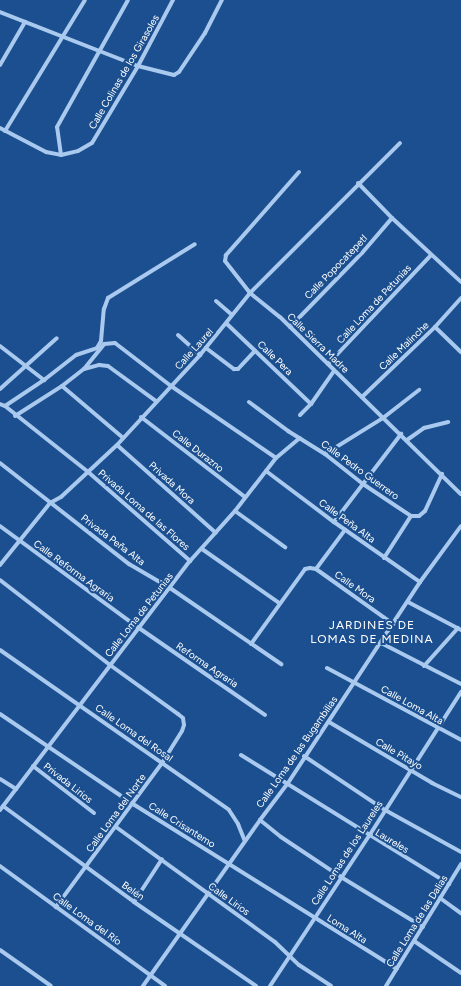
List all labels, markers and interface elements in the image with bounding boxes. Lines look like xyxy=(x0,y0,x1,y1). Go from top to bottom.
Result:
street label: Calle Colinas de los Girasoles xyxy=(86,13,162,131)
street label: Calle Popocatepetl xyxy=(302,232,370,302)
street label: Calle Loma de Petunias xyxy=(334,262,414,346)
street label: Calle Sierra Madre xyxy=(285,310,351,376)
street label: Calle Malinche xyxy=(377,319,431,373)
street label: Calle Laurel xyxy=(172,326,216,372)
street label: Calle Pera xyxy=(255,338,295,378)
street label: Calle Durazno xyxy=(170,427,226,475)
street label: Calle Pedro Guerrero xyxy=(319,438,401,502)
street label: Privada Mora xyxy=(147,459,197,507)
street label: Privada Loma de las Flores xyxy=(96,467,192,553)
street label: Calle Peña Alta xyxy=(316,497,378,545)
street label: Privada Peña Alta xyxy=(79,512,147,568)
street label: Calle Reforma Agraria xyxy=(31,538,117,604)
street label: Calle Mora xyxy=(332,568,378,606)
street label: Calle Loma de Petunias xyxy=(102,570,176,660)
district label: JARDINES DE LOMAS DE MEDINA xyxy=(310,619,434,647)
street label: Reforma Agraria xyxy=(174,640,240,690)
street label: Calle Loma Alta xyxy=(379,683,445,727)
street label: Calle Loma de las Bugambilias xyxy=(254,694,340,810)
street label: Calle Loma del Rosal xyxy=(93,702,175,764)
street label: Calle Pitayo xyxy=(373,736,425,772)
street label: Privada Lirios xyxy=(41,760,95,806)
street label: Calle Loma del Norte xyxy=(84,772,148,854)
street label: Calle Lomas de los Laureles xyxy=(309,798,385,908)
street label: Calle Crisantemo xyxy=(146,800,218,850)
street label: Laureles xyxy=(373,826,411,856)
street label: Calle Loma de las Dalias xyxy=(384,873,450,969)
street label: Belén xyxy=(119,879,147,903)
street label: Calle Lirios xyxy=(206,880,252,918)
street label: Calle Loma del Río xyxy=(50,890,124,948)
street label: Loma Alta xyxy=(325,912,369,946)

